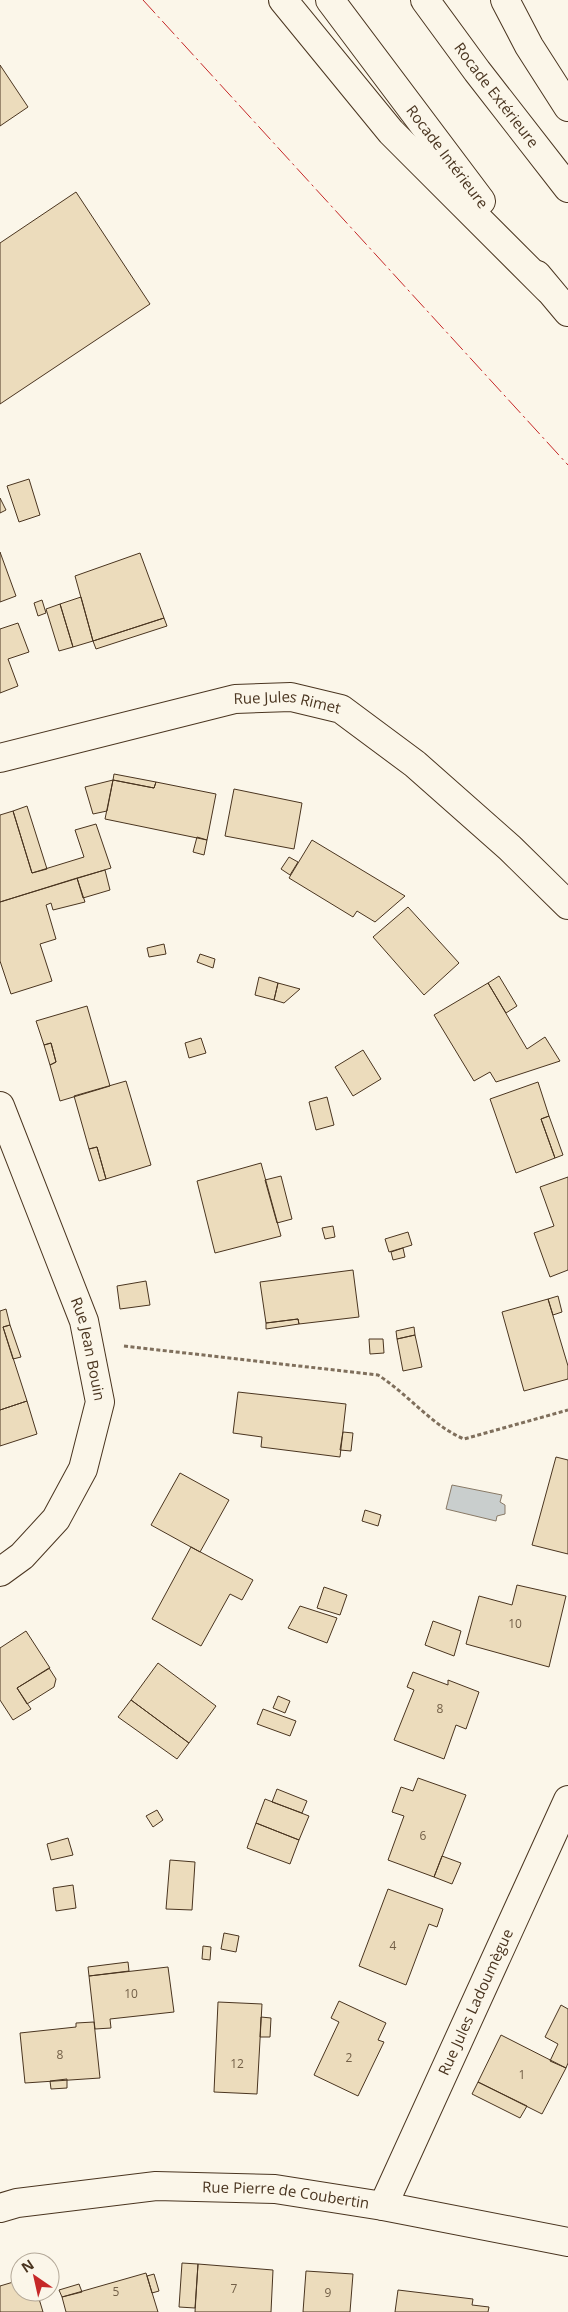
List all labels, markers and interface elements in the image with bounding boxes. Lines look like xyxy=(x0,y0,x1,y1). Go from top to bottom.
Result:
street label: Rocade Extérieure xyxy=(450,38,544,151)
street label: Rocade Intérieure xyxy=(402,101,493,212)
street label: Rue Jules Rimet xyxy=(233,686,343,718)
street label: Rue Jean Bouin xyxy=(67,1294,110,1402)
house number: 10 xyxy=(508,1615,522,1632)
house number: 8 xyxy=(437,1700,444,1717)
house number: 6 xyxy=(420,1827,427,1844)
street label: Rue Jules Ladoumègue xyxy=(433,1925,517,2078)
house number: 4 xyxy=(390,1937,397,1954)
house number: 10 xyxy=(124,1985,138,2002)
house number: 8 xyxy=(57,2046,64,2063)
house number: 2 xyxy=(346,2049,353,2066)
house number: 12 xyxy=(230,2055,244,2072)
house number: 1 xyxy=(519,2066,525,2083)
street label: Rue Pierre de Coubertin xyxy=(202,2176,371,2213)
north arrow xyxy=(10,2252,60,2302)
text: N xyxy=(17,2255,37,2277)
house number: 7 xyxy=(231,2280,238,2297)
house number: 5 xyxy=(113,2283,120,2300)
house number: 9 xyxy=(325,2284,332,2301)

